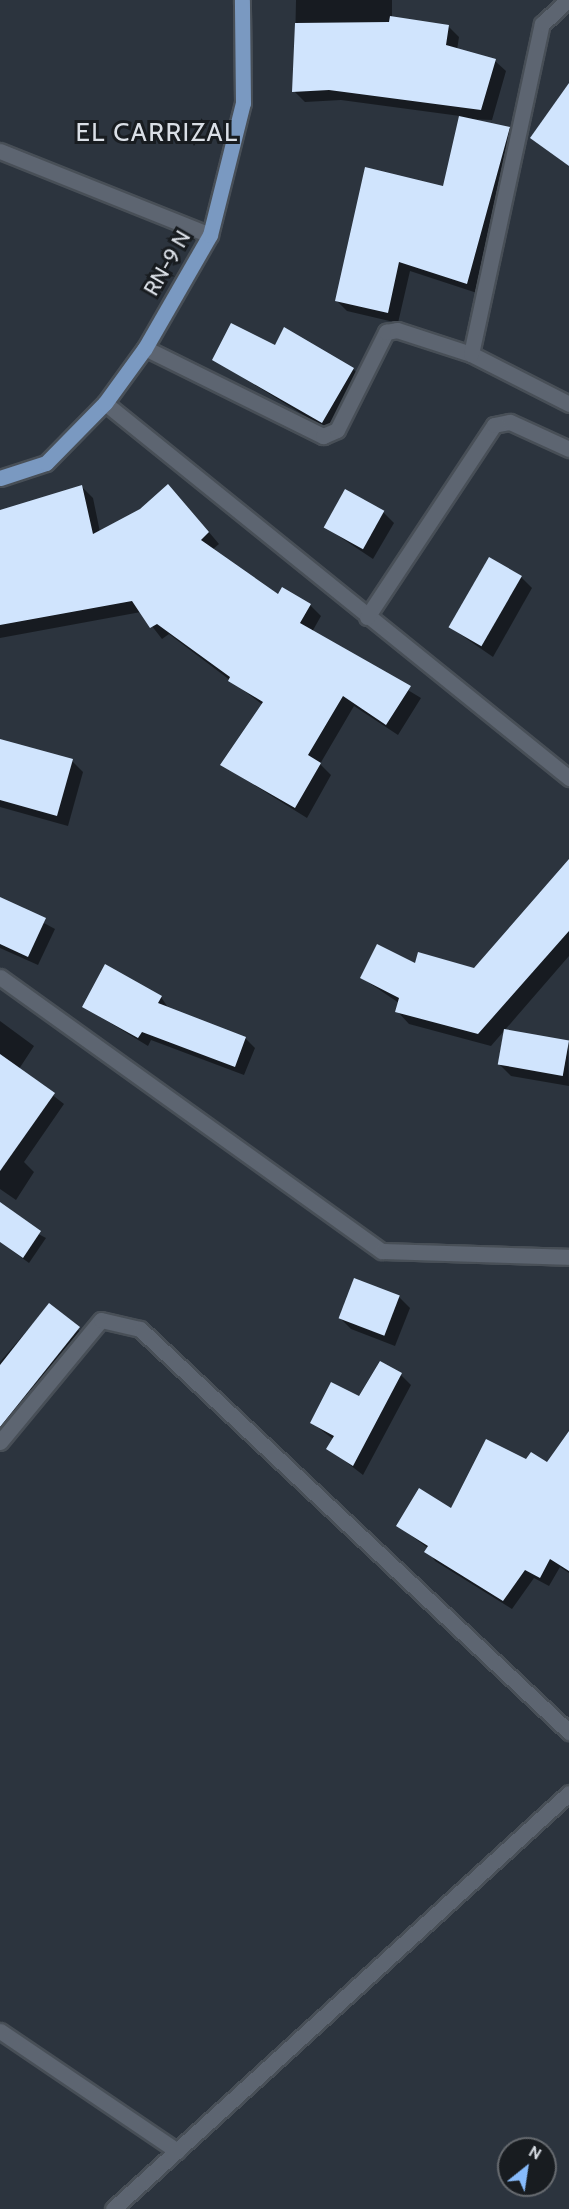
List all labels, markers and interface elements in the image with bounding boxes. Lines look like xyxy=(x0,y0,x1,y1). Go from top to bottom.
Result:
district label: EL CARRIZAL xyxy=(75,117,239,149)
street label: RN-9 N xyxy=(138,226,196,300)
north arrow xyxy=(497,2137,557,2197)
text: N xyxy=(526,2142,545,2164)

